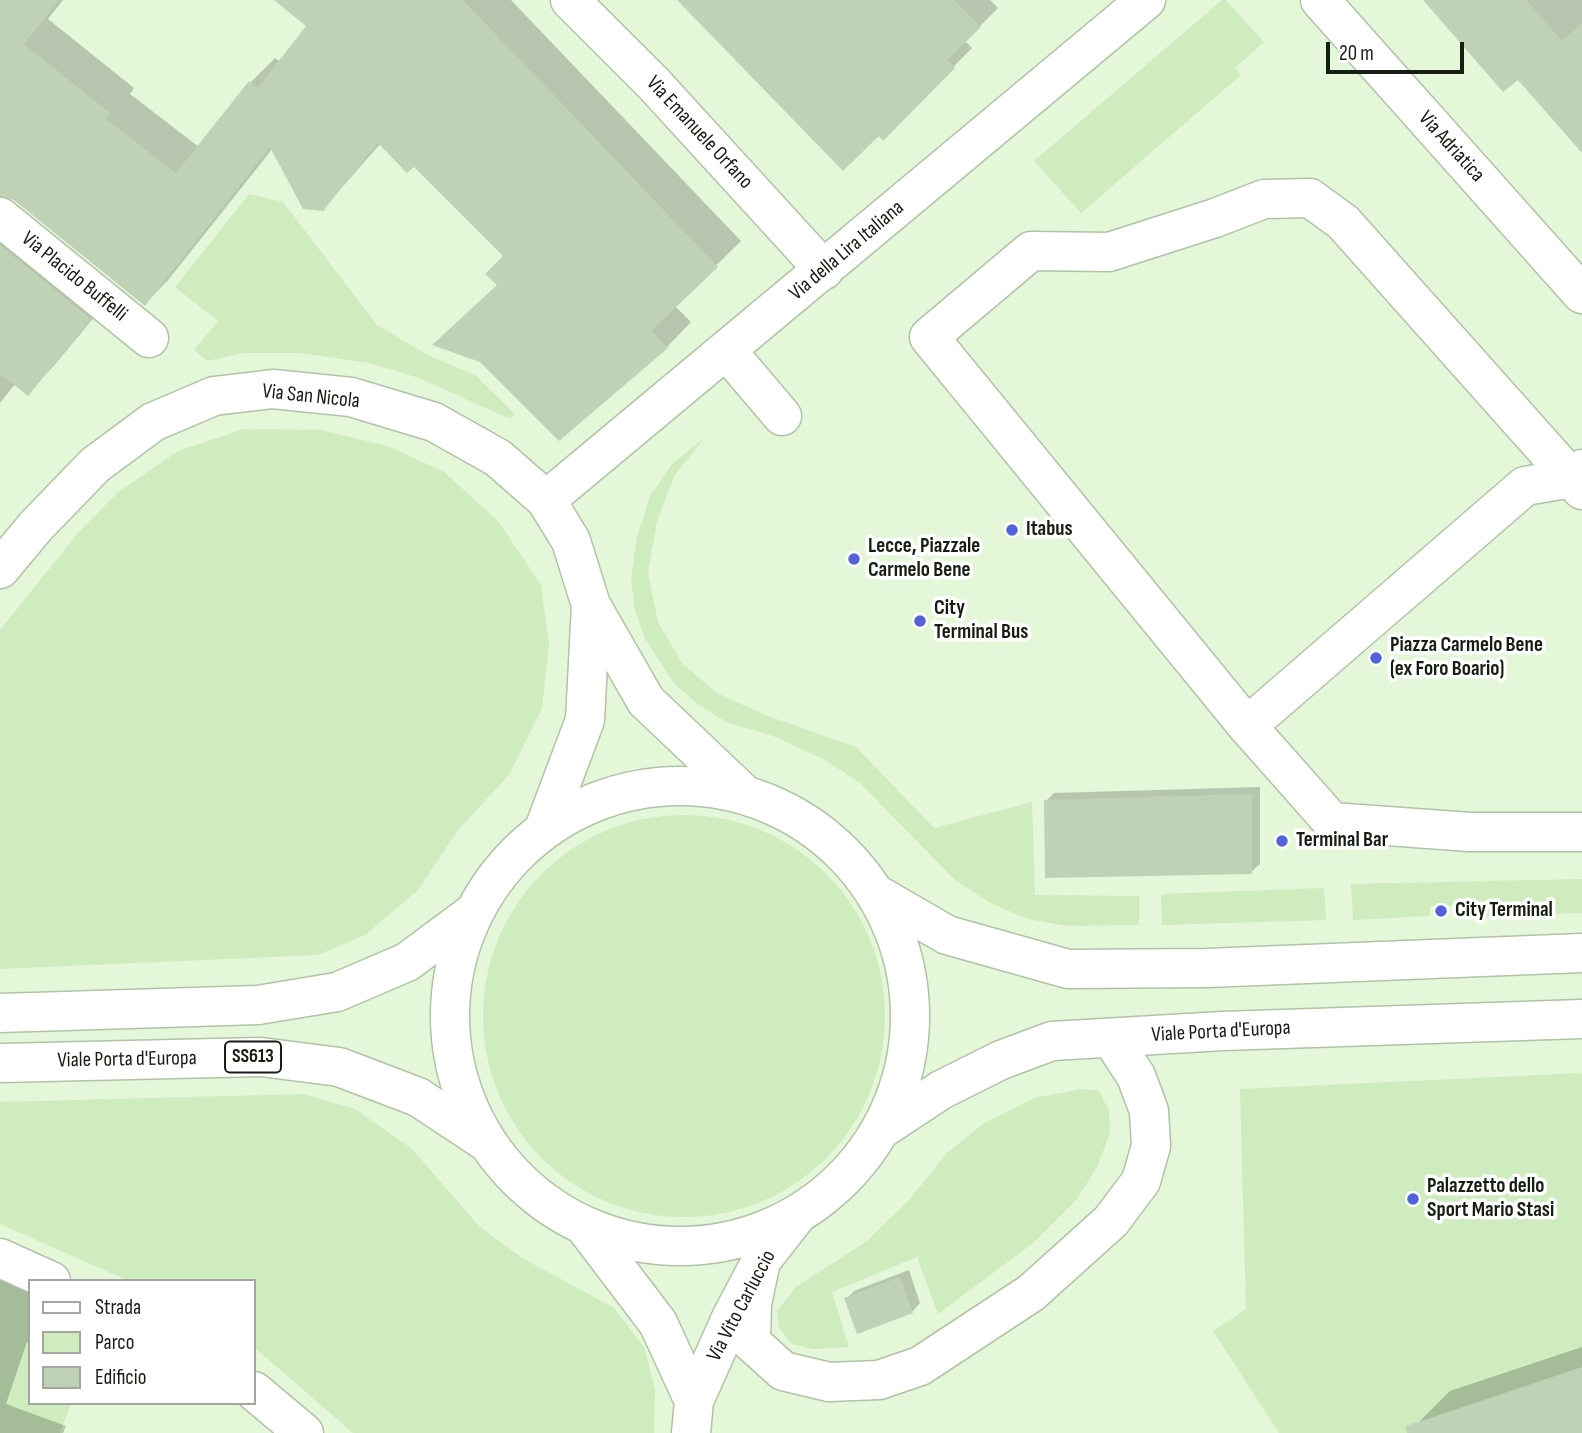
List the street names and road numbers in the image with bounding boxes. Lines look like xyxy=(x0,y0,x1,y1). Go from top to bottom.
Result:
street label: Via Emanuele Orfano xyxy=(640,71,758,195)
street label: Via Adriatica xyxy=(1413,106,1489,188)
street label: Via della Lira Italiana xyxy=(784,196,910,306)
street label: Via Placido Buffelli xyxy=(16,227,132,327)
street label: Via San Nicola xyxy=(261,379,361,415)
street label: Viale Porta d'Europa xyxy=(1151,1016,1291,1048)
road number: SS613 xyxy=(225,1042,281,1072)
street label: Viale Porta d'Europa xyxy=(57,1046,197,1074)
street label: Via Vito Carluccio xyxy=(702,1246,782,1366)

